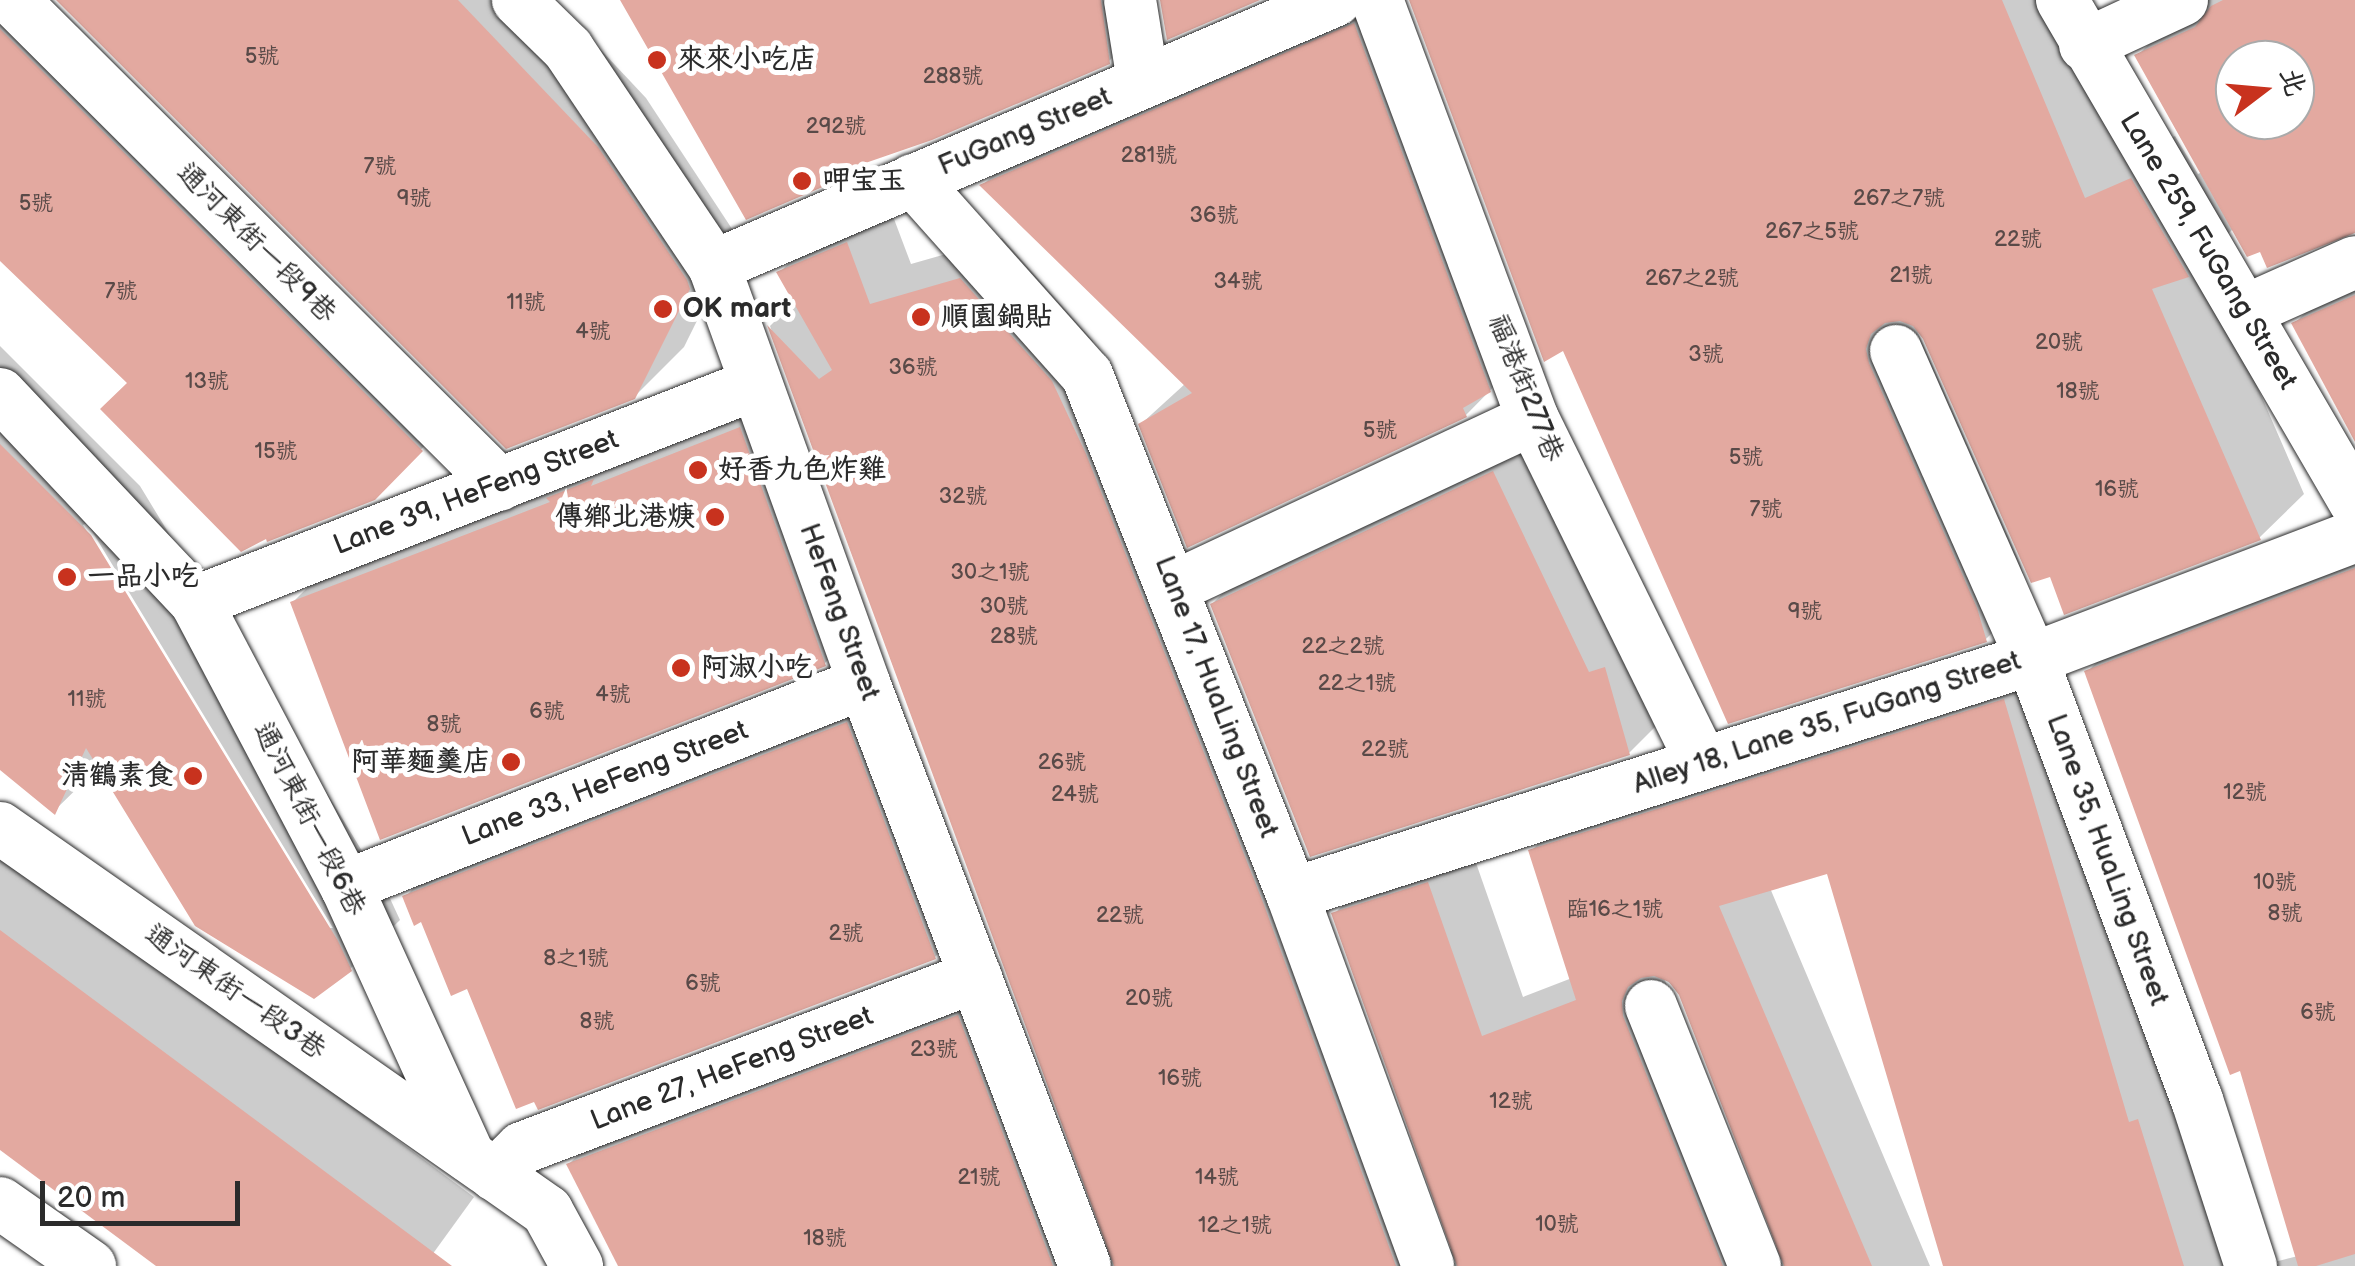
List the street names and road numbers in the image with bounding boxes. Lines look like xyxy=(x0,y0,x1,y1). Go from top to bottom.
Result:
street label: FuGang Street xyxy=(933,80,1117,184)
street label: Lane 259, FuGang Street xyxy=(2112,106,2304,396)
street label: 通河東街一段9巷 xyxy=(169,156,343,330)
street label: 福港街277巷 xyxy=(1480,309,1570,467)
street label: Lane 39, HeFeng Street xyxy=(329,423,623,563)
street label: HeFeng Street xyxy=(791,519,887,705)
street label: Lane 17, HuaLing Street xyxy=(1147,551,1285,843)
street label: Alley 18, Lane 35, FuGang Street xyxy=(1628,644,2026,802)
street label: Lane 35, HuaLing Street xyxy=(2039,710,2175,1010)
street label: Lane 33, HeFeng Street xyxy=(457,714,753,854)
street label: 通河東街一段6巷 xyxy=(246,716,372,922)
street label: 通河東街一段3巷 xyxy=(138,917,332,1067)
street label: Lane 27, HeFeng Street xyxy=(586,1000,878,1138)

